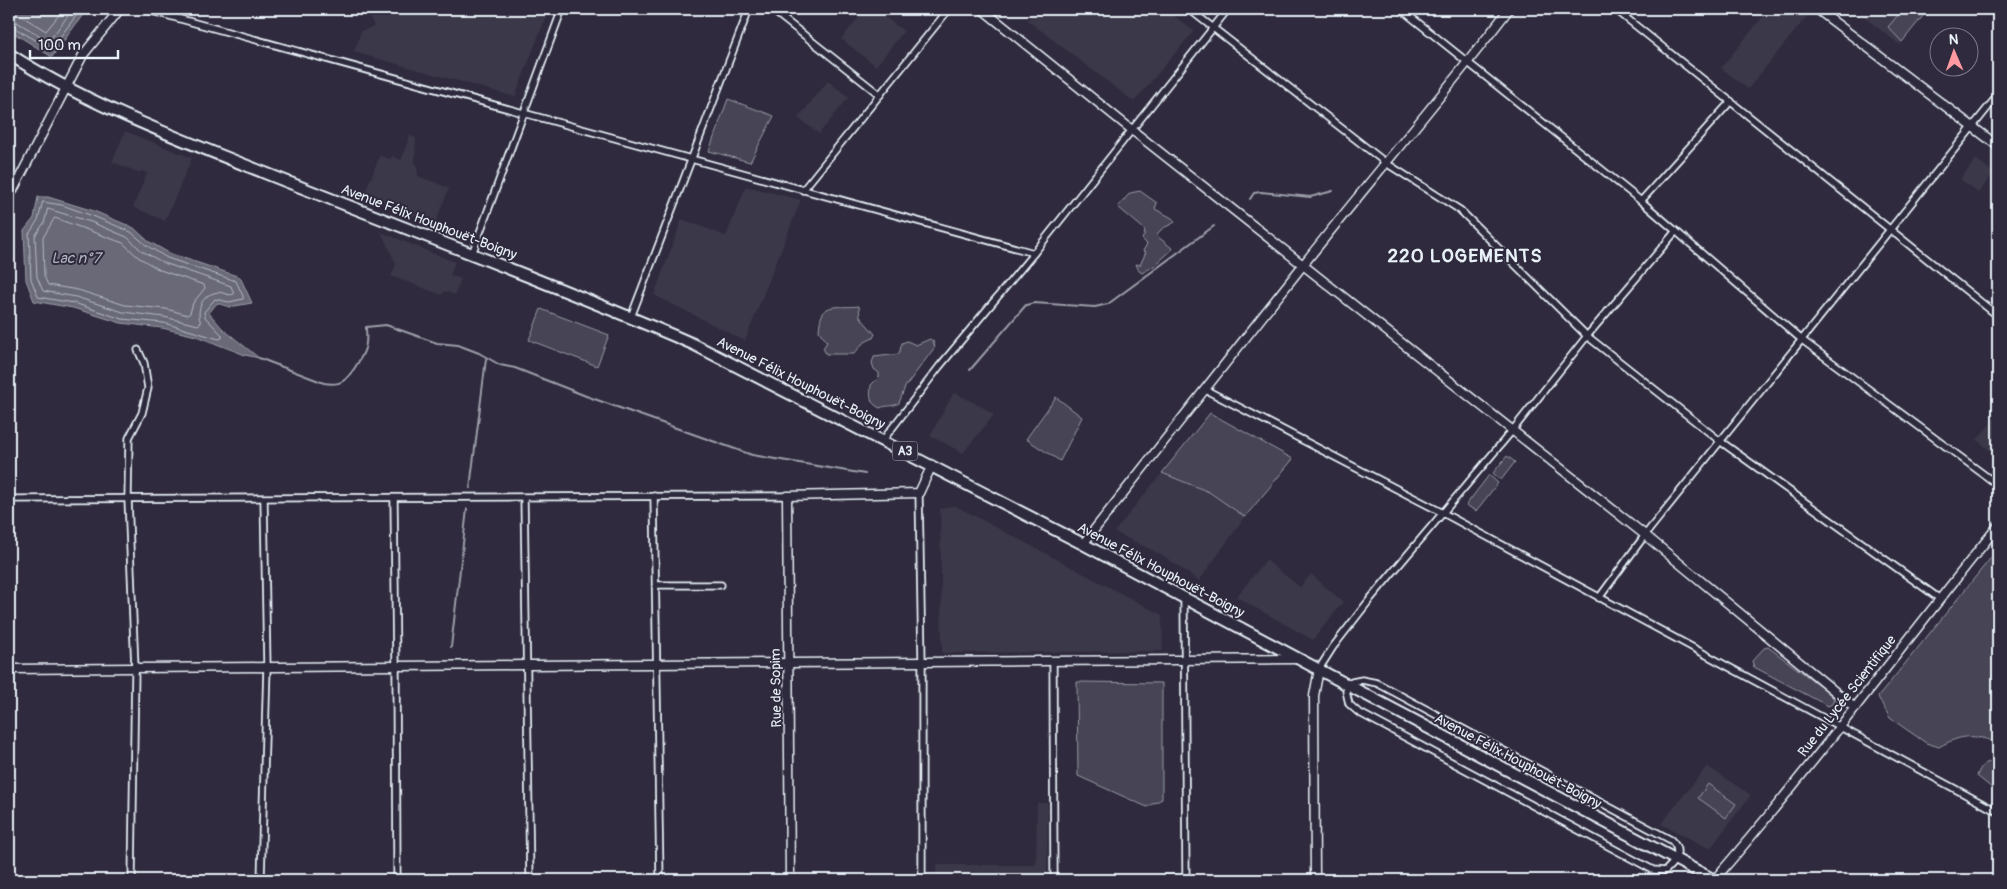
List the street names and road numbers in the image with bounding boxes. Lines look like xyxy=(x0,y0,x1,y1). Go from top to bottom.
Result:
street label: Avenue Félix Houphouët-Boigny xyxy=(339,181,519,263)
street label: Avenue Félix Houphouët-Boigny xyxy=(714,333,888,433)
road number: A3 xyxy=(892,442,918,461)
street label: Avenue Félix Houphouët-Boigny xyxy=(1075,519,1247,621)
street label: Rue du Lycée Scientifique xyxy=(1794,632,1900,760)
street label: Rue de Sopim xyxy=(767,648,785,728)
street label: Avenue Félix Houphouët-Boigny xyxy=(1432,710,1604,812)

